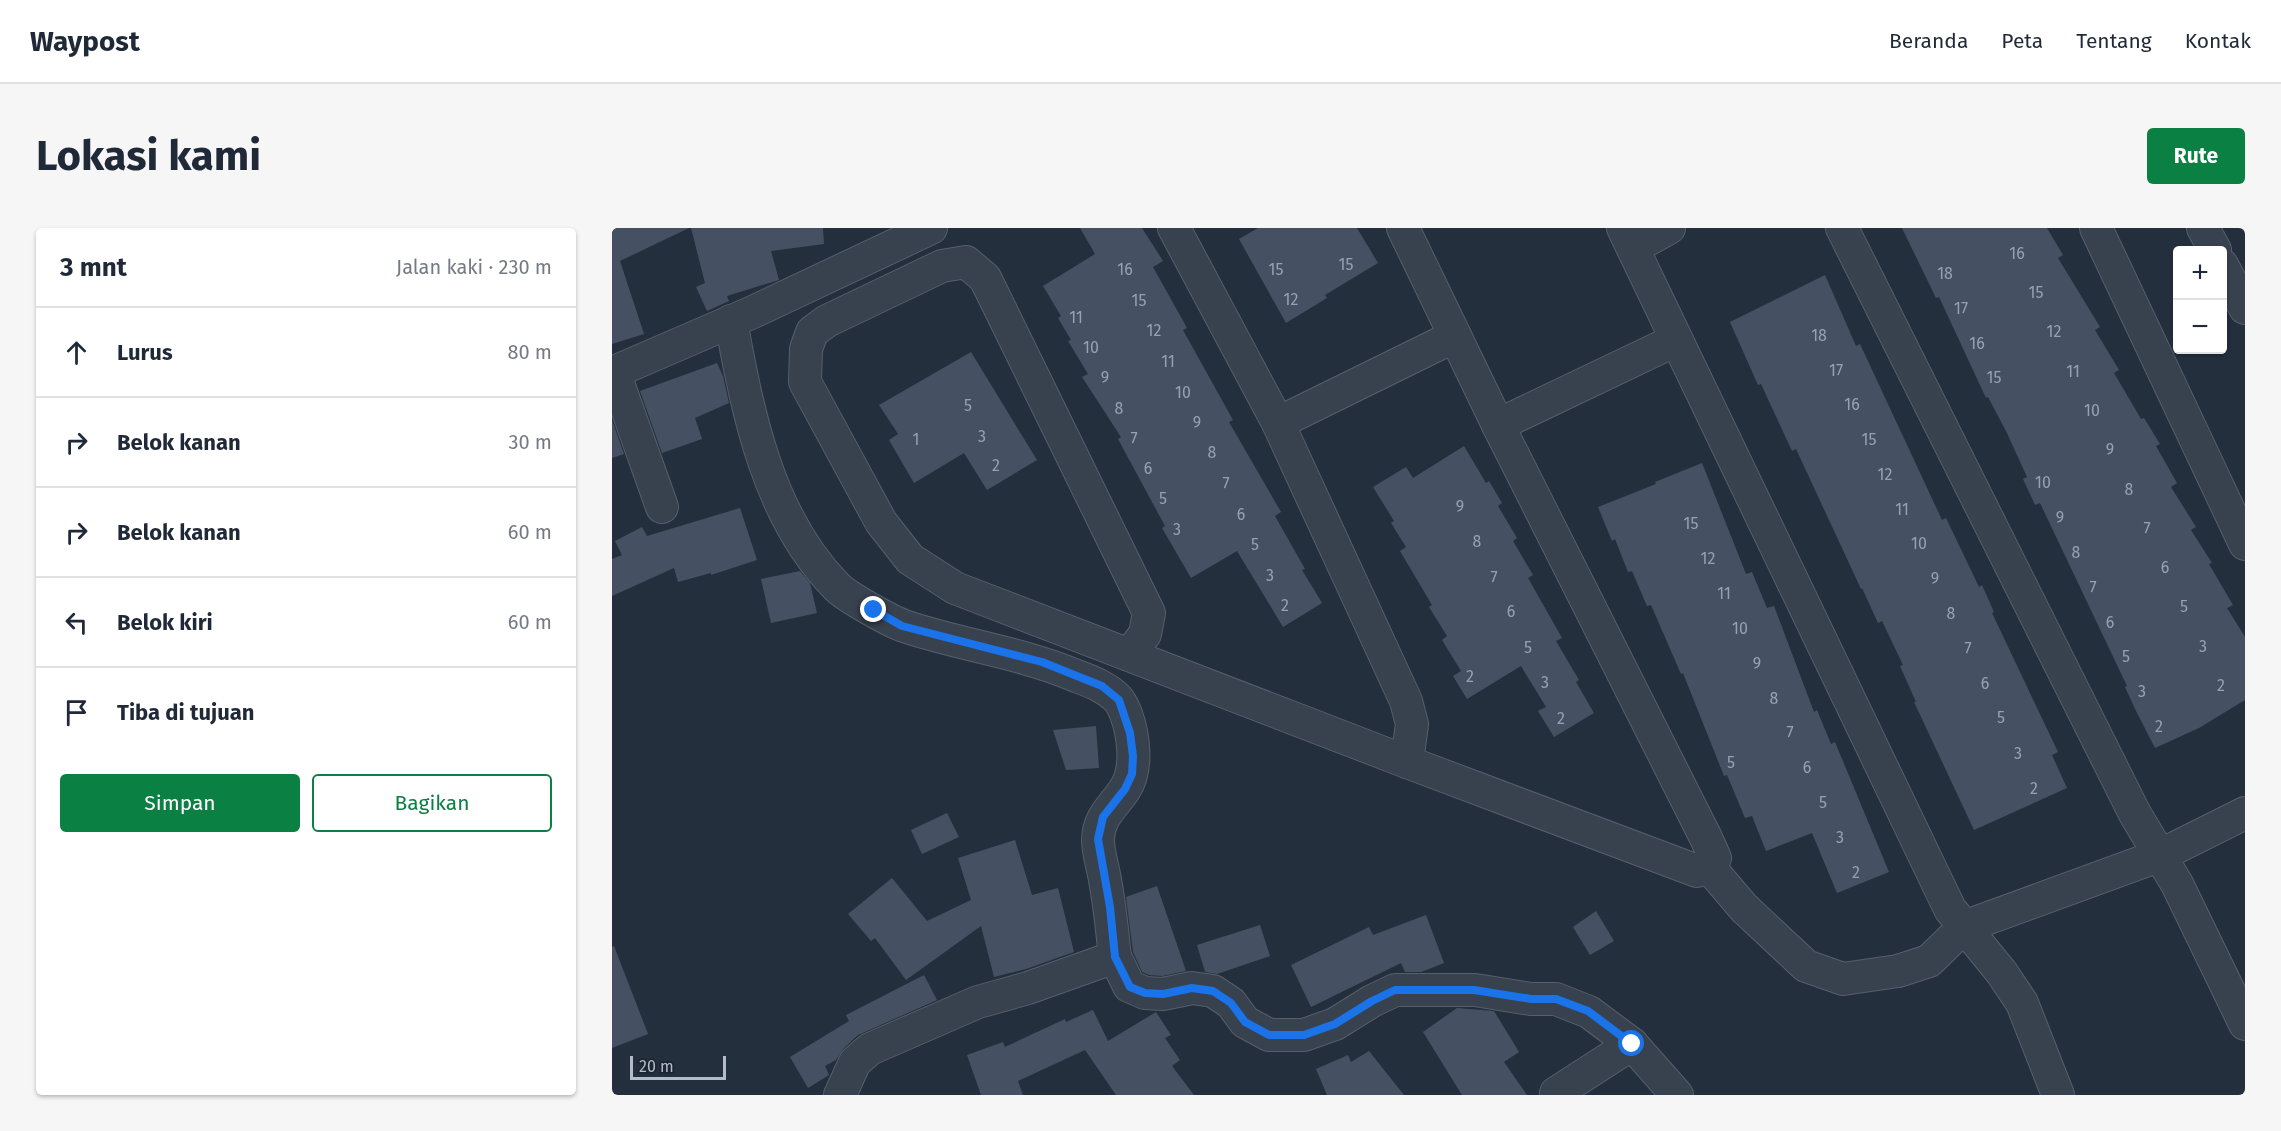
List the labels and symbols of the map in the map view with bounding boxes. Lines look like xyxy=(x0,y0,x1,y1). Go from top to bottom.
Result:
house number: 16 xyxy=(2009,244,2025,263)
house number: 15 xyxy=(1339,255,1353,274)
house number: 16 xyxy=(1117,260,1133,279)
house number: 15 xyxy=(1269,260,1283,279)
house number: 18 xyxy=(1937,264,1953,283)
house number: 15 xyxy=(2029,283,2043,302)
house number: 12 xyxy=(1284,290,1298,309)
house number: 15 xyxy=(1132,291,1146,310)
house number: 17 xyxy=(1954,299,1968,318)
house number: 11 xyxy=(1069,308,1083,327)
house number: 12 xyxy=(1147,321,1161,340)
house number: 12 xyxy=(2047,322,2061,341)
house number: 18 xyxy=(1811,326,1827,345)
house number: 16 xyxy=(1969,334,1985,353)
house number: 10 xyxy=(1083,338,1099,357)
house number: 11 xyxy=(1161,352,1175,371)
house number: 17 xyxy=(1829,361,1843,380)
house number: 11 xyxy=(2066,362,2080,381)
house number: 9 xyxy=(1101,368,1109,387)
house number: 15 xyxy=(1987,368,2001,387)
house number: 10 xyxy=(1175,383,1191,402)
house number: 16 xyxy=(1844,395,1860,414)
house number: 5 xyxy=(964,396,972,415)
house number: 8 xyxy=(1115,399,1124,418)
house number: 10 xyxy=(2084,401,2100,420)
house number: 9 xyxy=(1193,413,1201,432)
house number: 3 xyxy=(978,427,986,446)
house number: 7 xyxy=(1130,429,1138,448)
house number: 1 xyxy=(913,430,919,449)
house number: 15 xyxy=(1862,430,1876,449)
house number: 9 xyxy=(2106,440,2114,459)
house number: 8 xyxy=(1208,443,1217,462)
house number: 2 xyxy=(992,456,1000,475)
house number: 6 xyxy=(1144,459,1152,478)
house number: 12 xyxy=(1878,465,1892,484)
house number: 10 xyxy=(2035,473,2051,492)
house number: 7 xyxy=(1222,474,1230,493)
house number: 8 xyxy=(2125,480,2134,499)
house number: 5 xyxy=(1159,489,1167,508)
house number: 9 xyxy=(1456,497,1464,516)
house number: 11 xyxy=(1895,500,1909,519)
house number: 6 xyxy=(1237,505,1245,524)
house number: 9 xyxy=(2056,508,2064,527)
house number: 15 xyxy=(1684,514,1698,533)
house number: 7 xyxy=(2143,519,2151,538)
house number: 3 xyxy=(1173,520,1181,539)
house number: 8 xyxy=(1473,532,1482,551)
house number: 10 xyxy=(1911,534,1927,553)
house number: 5 xyxy=(1251,535,1259,554)
house number: 8 xyxy=(2072,543,2081,562)
house number: 12 xyxy=(1701,549,1715,568)
house number: 6 xyxy=(2161,558,2169,577)
house number: 3 xyxy=(1266,566,1274,585)
house number: 7 xyxy=(1490,568,1498,587)
house number: 9 xyxy=(1931,569,1939,588)
house number: 7 xyxy=(2089,578,2097,597)
house number: 11 xyxy=(1717,584,1731,603)
route end xyxy=(860,596,886,622)
house number: 2 xyxy=(1281,596,1289,615)
house number: 5 xyxy=(2180,597,2188,616)
house number: 6 xyxy=(1507,602,1515,621)
house number: 8 xyxy=(1947,604,1956,623)
house number: 6 xyxy=(2106,613,2114,632)
house number: 10 xyxy=(1732,619,1748,638)
house number: 3 xyxy=(2199,637,2207,656)
house number: 5 xyxy=(1524,638,1532,657)
house number: 7 xyxy=(1964,639,1972,658)
house number: 5 xyxy=(2122,647,2130,666)
house number: 9 xyxy=(1753,654,1761,673)
house number: 2 xyxy=(1466,667,1474,686)
house number: 3 xyxy=(1541,673,1549,692)
house number: 6 xyxy=(1981,674,1989,693)
house number: 2 xyxy=(2217,676,2225,695)
house number: 3 xyxy=(2138,682,2146,701)
house number: 8 xyxy=(1770,689,1779,708)
house number: 5 xyxy=(1997,708,2005,727)
house number: 2 xyxy=(1557,709,1565,728)
house number: 2 xyxy=(2155,717,2163,736)
house number: 7 xyxy=(1786,723,1794,742)
house number: 3 xyxy=(2014,744,2022,763)
house number: 5 xyxy=(1727,753,1735,772)
house number: 6 xyxy=(1803,758,1811,777)
house number: 2 xyxy=(2030,779,2038,798)
house number: 5 xyxy=(1819,793,1827,812)
house number: 3 xyxy=(1836,828,1844,847)
house number: 2 xyxy=(1852,863,1860,882)
route start xyxy=(1618,1030,1644,1056)
scale bar xyxy=(630,1053,726,1080)

